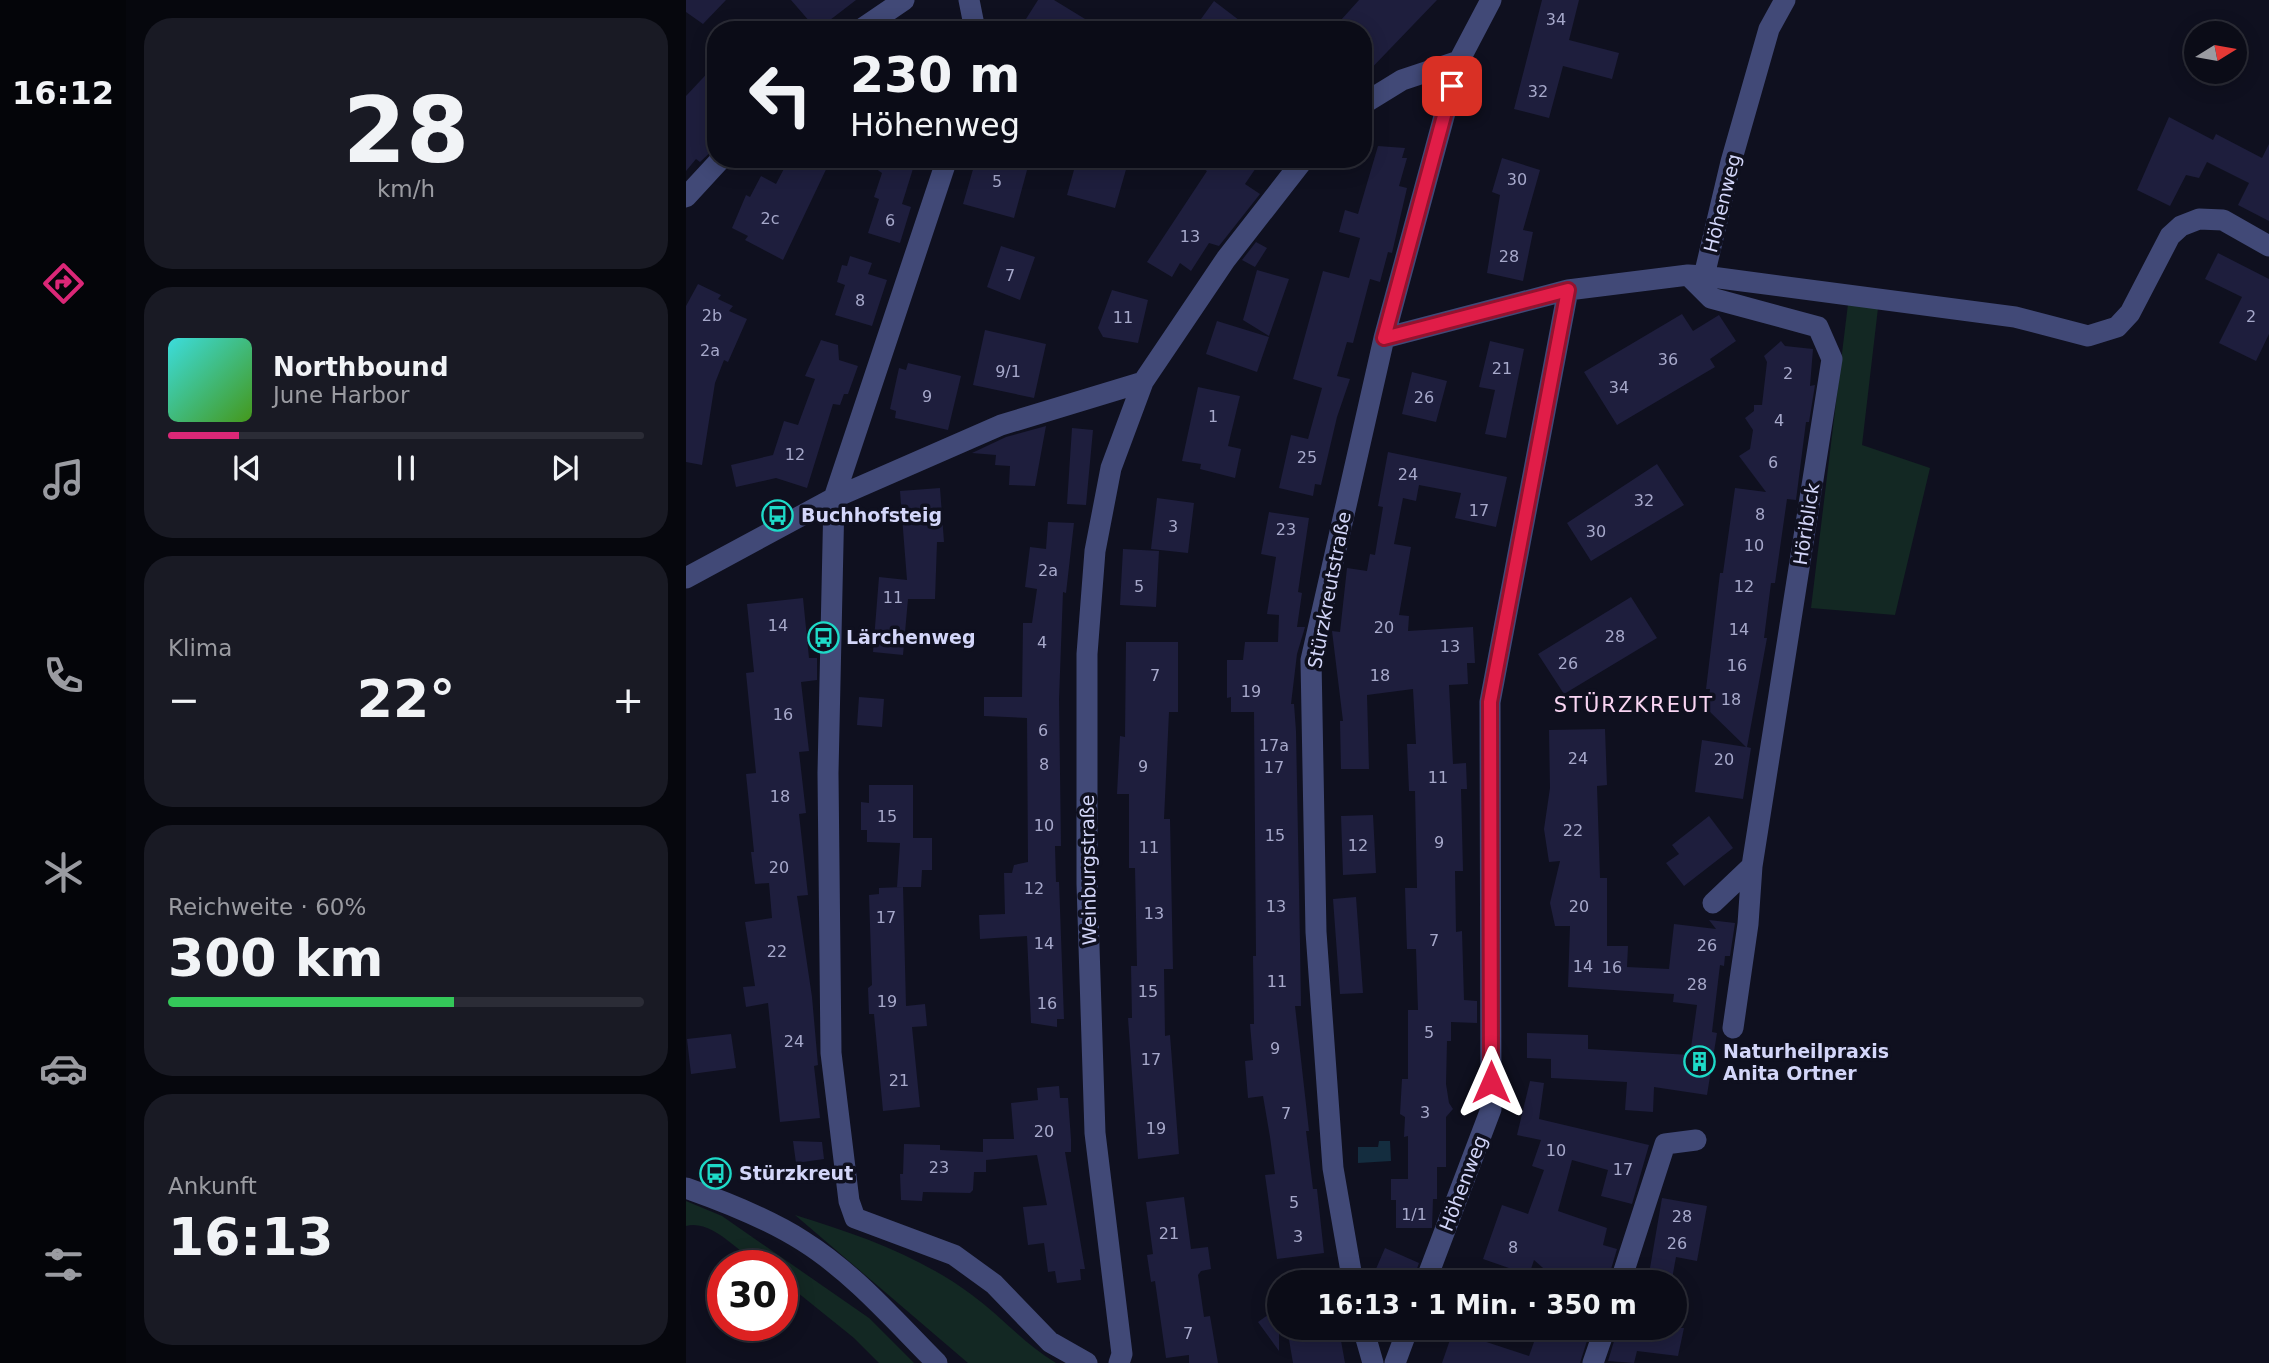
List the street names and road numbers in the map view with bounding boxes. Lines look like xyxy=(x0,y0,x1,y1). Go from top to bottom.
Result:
street label: Höhenweg xyxy=(1699,151,1745,255)
street label: Höriblick xyxy=(1789,481,1823,567)
street label: Stürzkreutstraße xyxy=(1303,510,1355,670)
street label: Weinburgstraße xyxy=(1076,794,1100,946)
street label: Höhenweg xyxy=(1435,1132,1491,1234)

